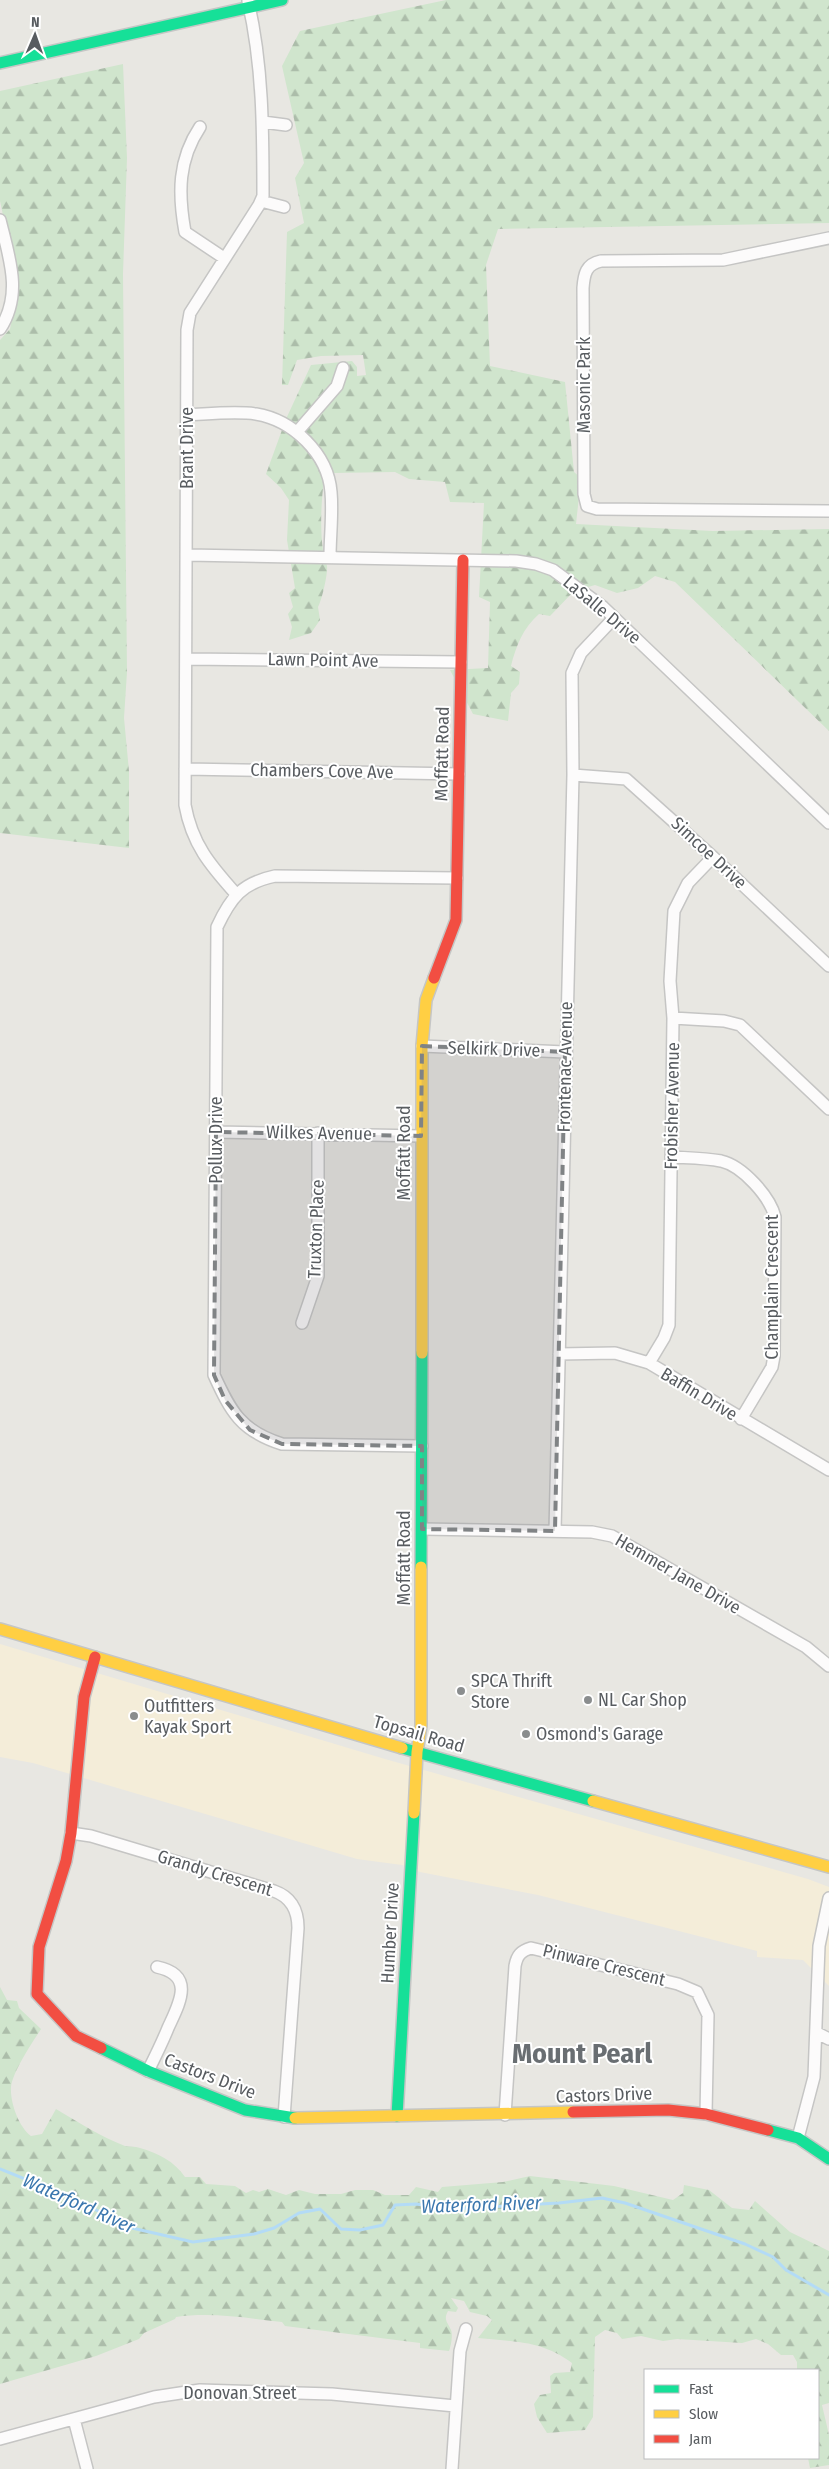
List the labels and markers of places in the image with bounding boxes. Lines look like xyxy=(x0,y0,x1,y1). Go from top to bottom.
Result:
place label: SPCA Thrift Store xyxy=(471,1670,552,1713)
marker: SPCA Thrift Store xyxy=(455,1685,467,1697)
place label: NL Car Shop xyxy=(598,1689,687,1711)
marker: NL Car Shop xyxy=(582,1694,594,1706)
place label: Outfitters Kayak Sport xyxy=(144,1695,231,1738)
marker: Outfitters Kayak Sport xyxy=(128,1710,140,1722)
place label: Osmond's Garage xyxy=(536,1723,663,1745)
marker: Osmond's Garage xyxy=(520,1728,532,1740)

